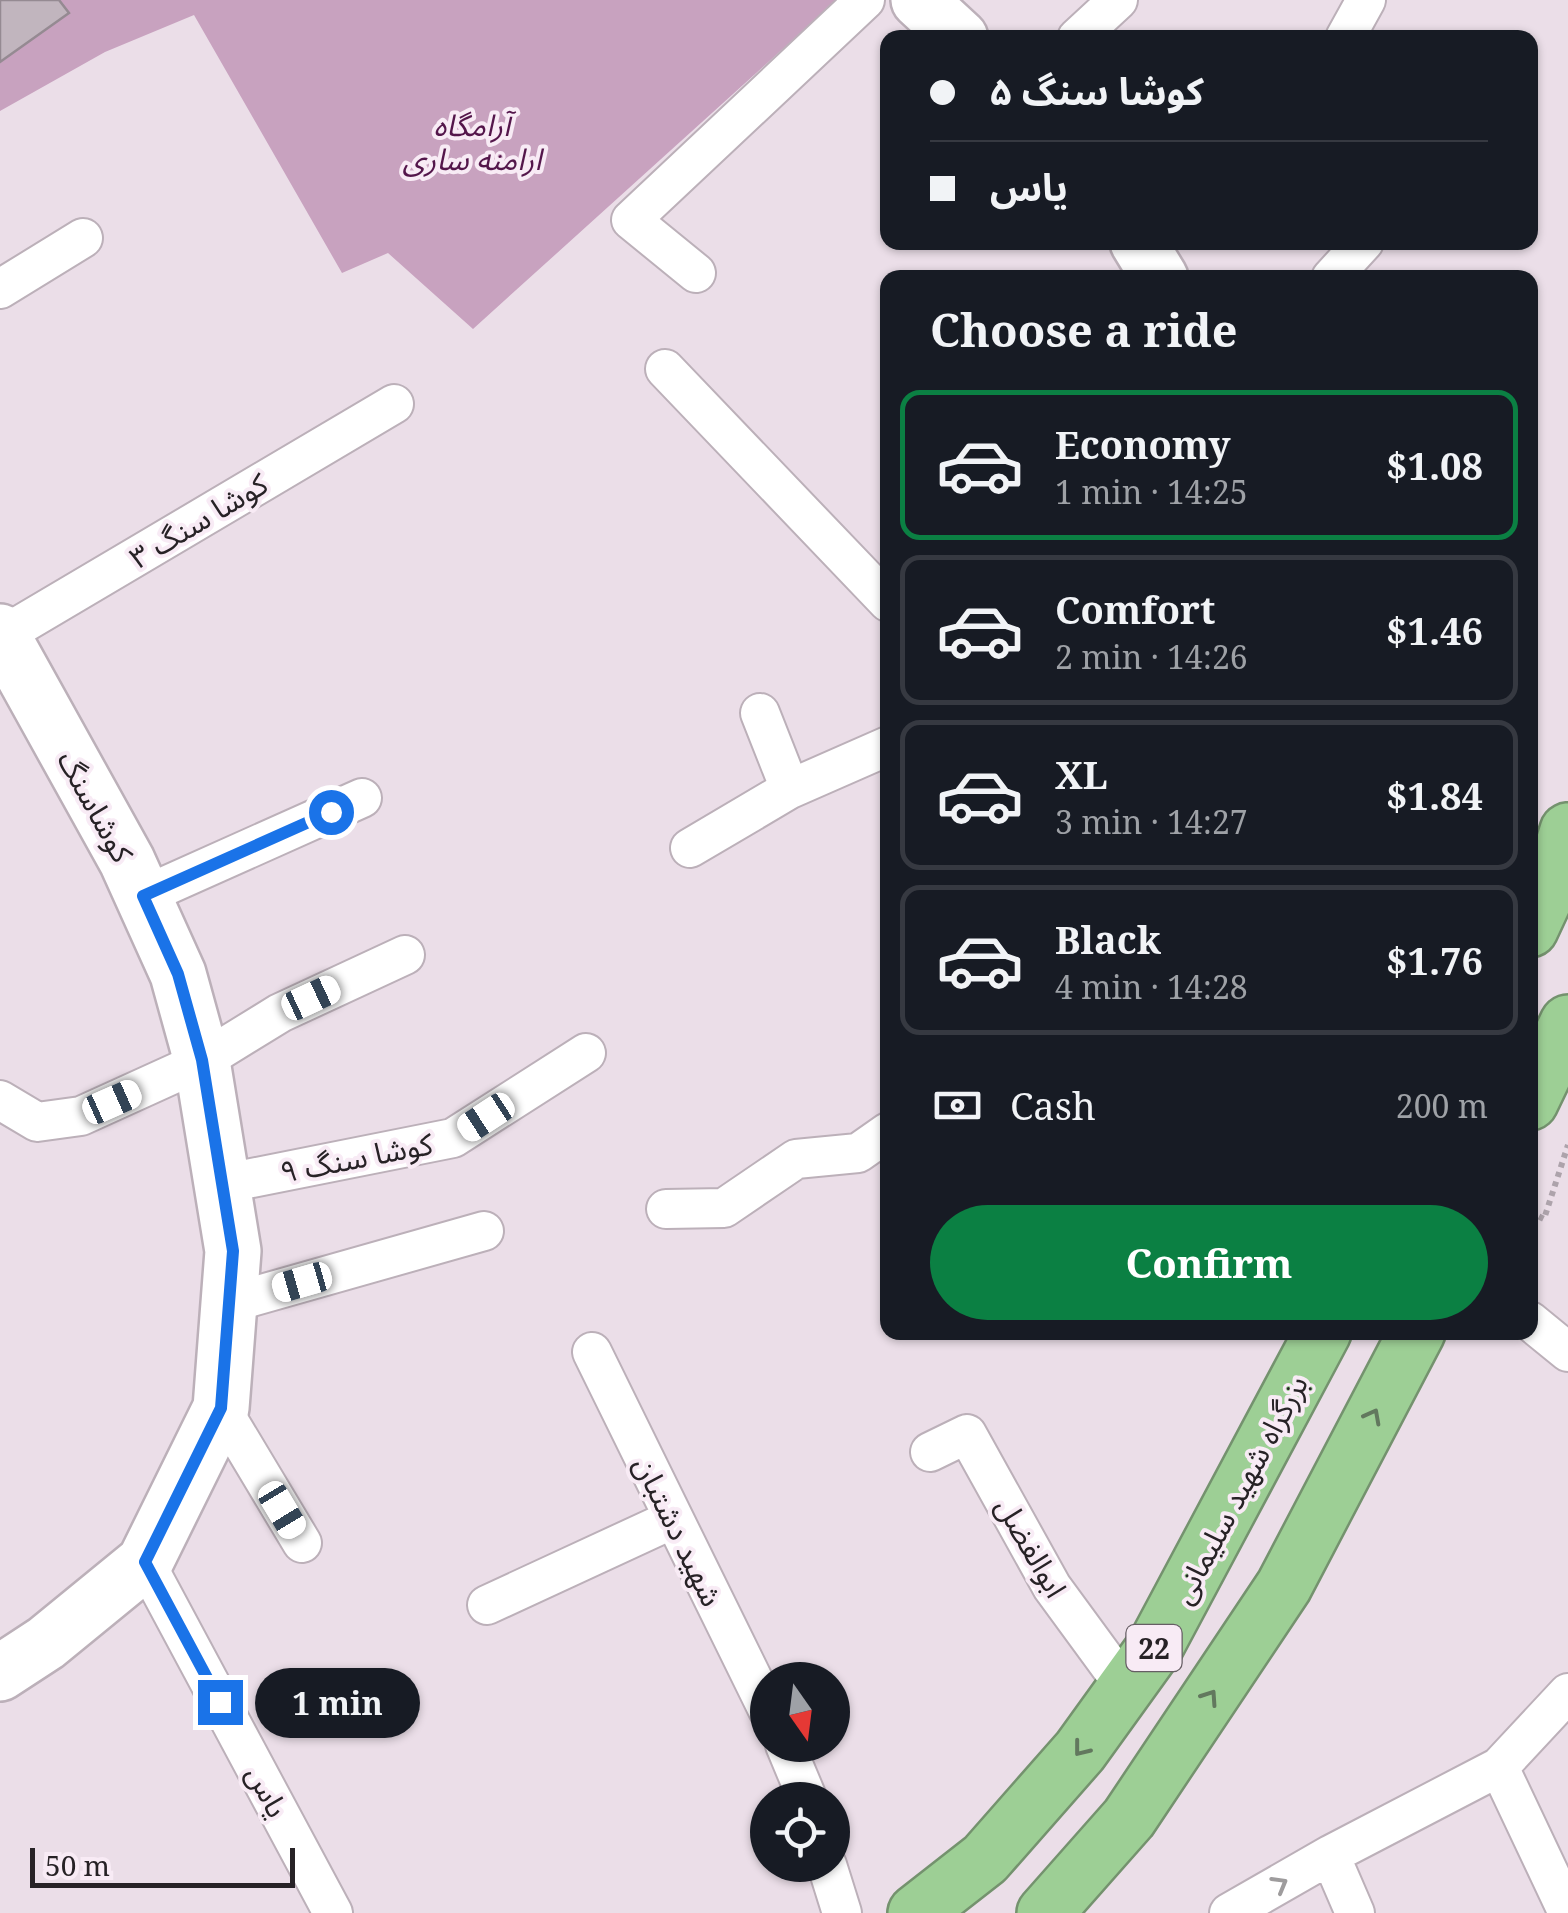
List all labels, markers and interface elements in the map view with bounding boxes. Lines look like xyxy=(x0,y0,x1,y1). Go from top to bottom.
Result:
text: کوشا سنگ ۵ xyxy=(990,64,1204,116)
park label: آرامگاه ارامنه ساری xyxy=(402,104,544,179)
text: یاس xyxy=(990,160,1068,212)
text: Choose a ride xyxy=(930,299,1238,360)
text: Economy xyxy=(1055,418,1231,470)
icon: car xyxy=(935,420,1025,510)
text: $1.08 xyxy=(1386,439,1483,491)
street label: کوشا سنگ ۳ xyxy=(121,462,275,577)
text: 1 min · 14:25 xyxy=(1055,470,1248,513)
text: Comfort xyxy=(1055,583,1215,635)
icon: car xyxy=(935,585,1025,675)
text: $1.46 xyxy=(1386,604,1483,656)
text: 2 min · 14:26 xyxy=(1055,635,1248,678)
street label: کوشاسنگ xyxy=(49,743,144,870)
text: XL xyxy=(1055,748,1108,800)
icon: car xyxy=(935,750,1025,840)
text: $1.84 xyxy=(1386,769,1483,821)
route start xyxy=(309,790,354,835)
text: 3 min · 14:27 xyxy=(1055,800,1248,843)
text: Black xyxy=(1055,913,1161,965)
icon: car xyxy=(935,915,1025,1005)
text: $1.76 xyxy=(1386,934,1483,986)
text: 4 min · 14:28 xyxy=(1055,965,1248,1008)
car xyxy=(277,972,345,1024)
car xyxy=(78,1076,146,1128)
icon: cash xyxy=(930,1078,985,1133)
text: Cash xyxy=(1010,1079,1096,1131)
text: 200 m xyxy=(1396,1084,1488,1127)
car xyxy=(453,1088,519,1146)
street label: کوشا سنگ ۹ xyxy=(276,1122,436,1192)
button: Confirm xyxy=(930,1205,1488,1320)
car xyxy=(269,1259,335,1305)
street label: بزرگراه شهید سلیمانی xyxy=(1161,1367,1317,1611)
one-way arrow xyxy=(1361,1409,1380,1427)
street label: شهید دشتبان xyxy=(625,1449,733,1613)
car xyxy=(254,1477,310,1543)
street label: ابوالفضل xyxy=(987,1489,1077,1605)
road number: 22 xyxy=(1126,1625,1182,1671)
north arrow xyxy=(750,1662,850,1762)
map controls xyxy=(750,1662,850,1882)
callout: 1 min xyxy=(255,1667,420,1737)
route end xyxy=(198,1680,243,1725)
text: 1 min xyxy=(292,1681,383,1724)
one-way arrow xyxy=(1198,1689,1216,1708)
one-way arrow xyxy=(1075,1738,1093,1756)
street label: یاس xyxy=(237,1758,299,1824)
button: locate xyxy=(750,1782,850,1882)
scale bar xyxy=(30,1843,295,1888)
text: 50 m xyxy=(45,1846,110,1884)
one-way arrow xyxy=(1269,1877,1287,1896)

